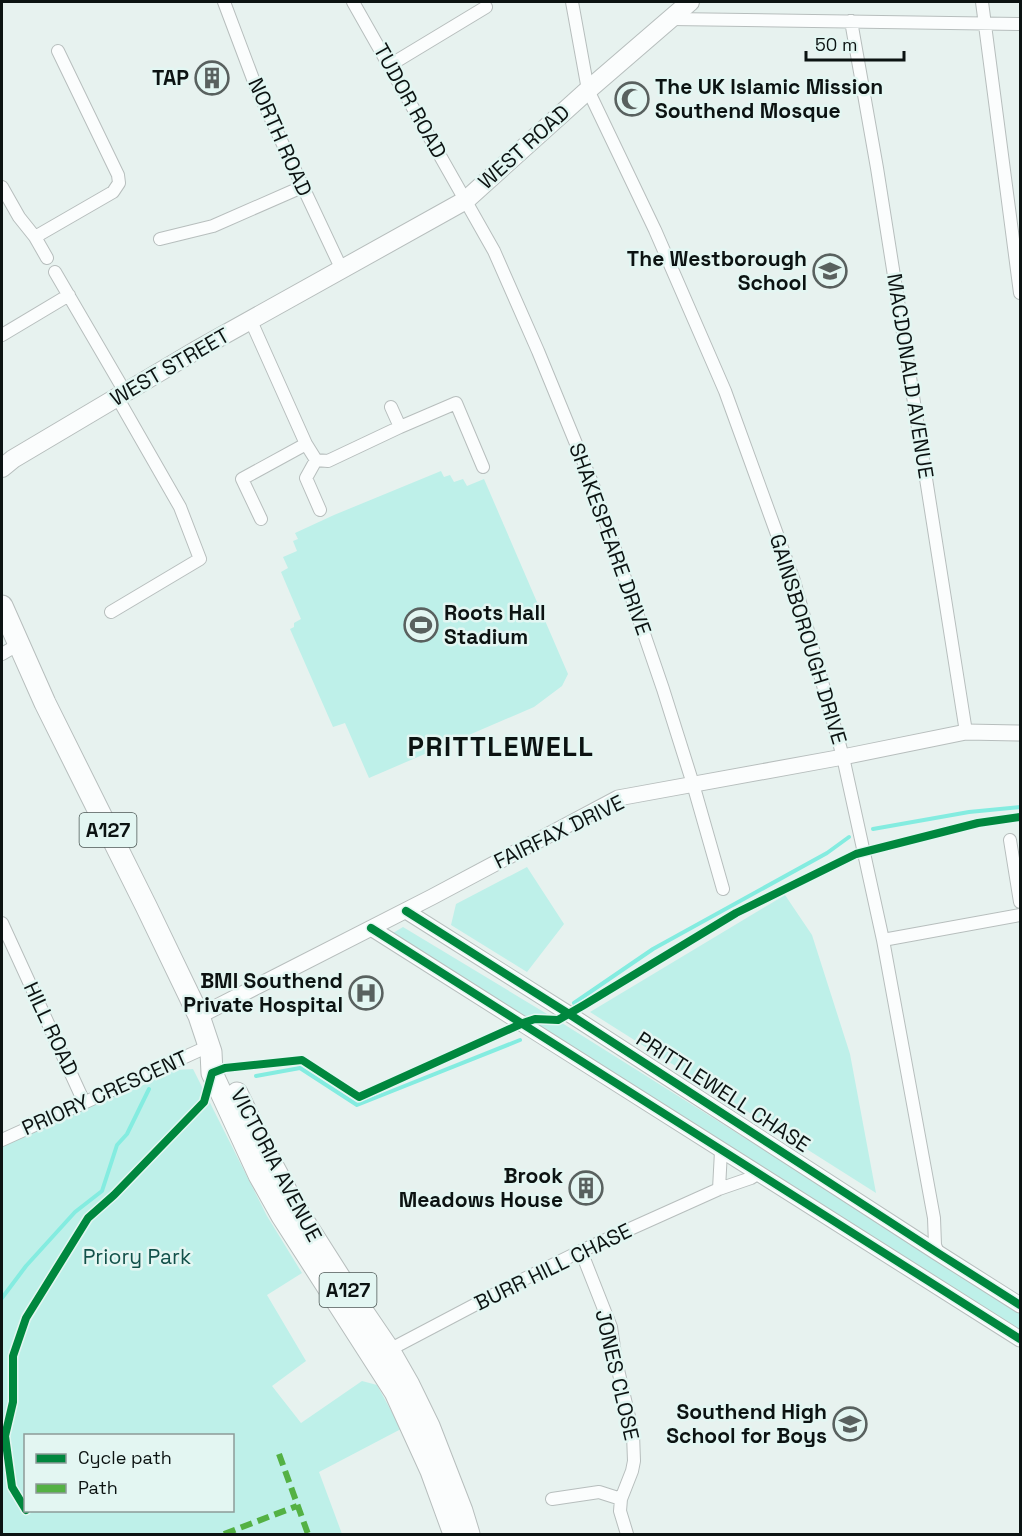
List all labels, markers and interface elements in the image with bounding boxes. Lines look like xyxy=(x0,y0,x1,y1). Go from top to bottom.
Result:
scale bar xyxy=(806,24,904,62)
text: 50 m xyxy=(815,33,857,56)
street label: TUDOR ROAD xyxy=(368,39,453,163)
building icon: TAP xyxy=(194,60,230,96)
place label: TAP xyxy=(152,64,189,91)
street label: NORTH ROAD xyxy=(242,73,319,200)
place label: The UK Islamic Mission Southend Mosque xyxy=(655,73,883,124)
mosque icon: The UK Islamic Mission Southend Mosque xyxy=(614,81,650,117)
street label: WEST ROAD xyxy=(472,98,575,195)
place label: The Westborough School xyxy=(627,245,807,296)
school or university icon: The Westborough School xyxy=(812,253,848,289)
street label: MACDONALD AVENUE xyxy=(881,272,940,480)
street label: WEST STREET xyxy=(105,322,234,412)
street label: SHAKESPEARE DRIVE xyxy=(563,439,658,639)
street label: GAINSBOROUGH DRIVE xyxy=(764,531,853,747)
place label: Roots Hall Stadium xyxy=(444,599,546,650)
sports icon: Roots Hall Stadium xyxy=(403,607,439,643)
district label: PRITTLEWELL xyxy=(408,729,594,764)
street label: FAIRFAX DRIVE xyxy=(489,788,628,875)
road number: A127 xyxy=(80,813,136,847)
place label: BMI Southend Private Hospital xyxy=(183,967,343,1018)
hospital icon: BMI Southend Private Hospital xyxy=(348,975,384,1011)
street label: HILL ROAD xyxy=(18,977,85,1080)
street label: PRITTLEWELL CHASE xyxy=(631,1025,815,1158)
street label: PRIORY CRESCENT xyxy=(18,1044,192,1141)
street label: VICTORIA AVENUE xyxy=(225,1083,328,1246)
place label: Brook Meadows House xyxy=(399,1162,563,1213)
building icon: Brook Meadows House xyxy=(568,1170,604,1206)
street label: BURR HILL CHASE xyxy=(470,1217,636,1316)
park label: Priory Park xyxy=(83,1243,191,1270)
road number: A127 xyxy=(320,1273,376,1307)
street label: JONES CLOSE xyxy=(589,1307,646,1443)
place label: Southend High School for Boys xyxy=(666,1398,827,1449)
school or university icon: Southend High School for Boys xyxy=(832,1406,868,1442)
legend xyxy=(24,1434,234,1512)
text: Cycle path xyxy=(78,1446,172,1469)
text: Path xyxy=(78,1476,118,1499)

